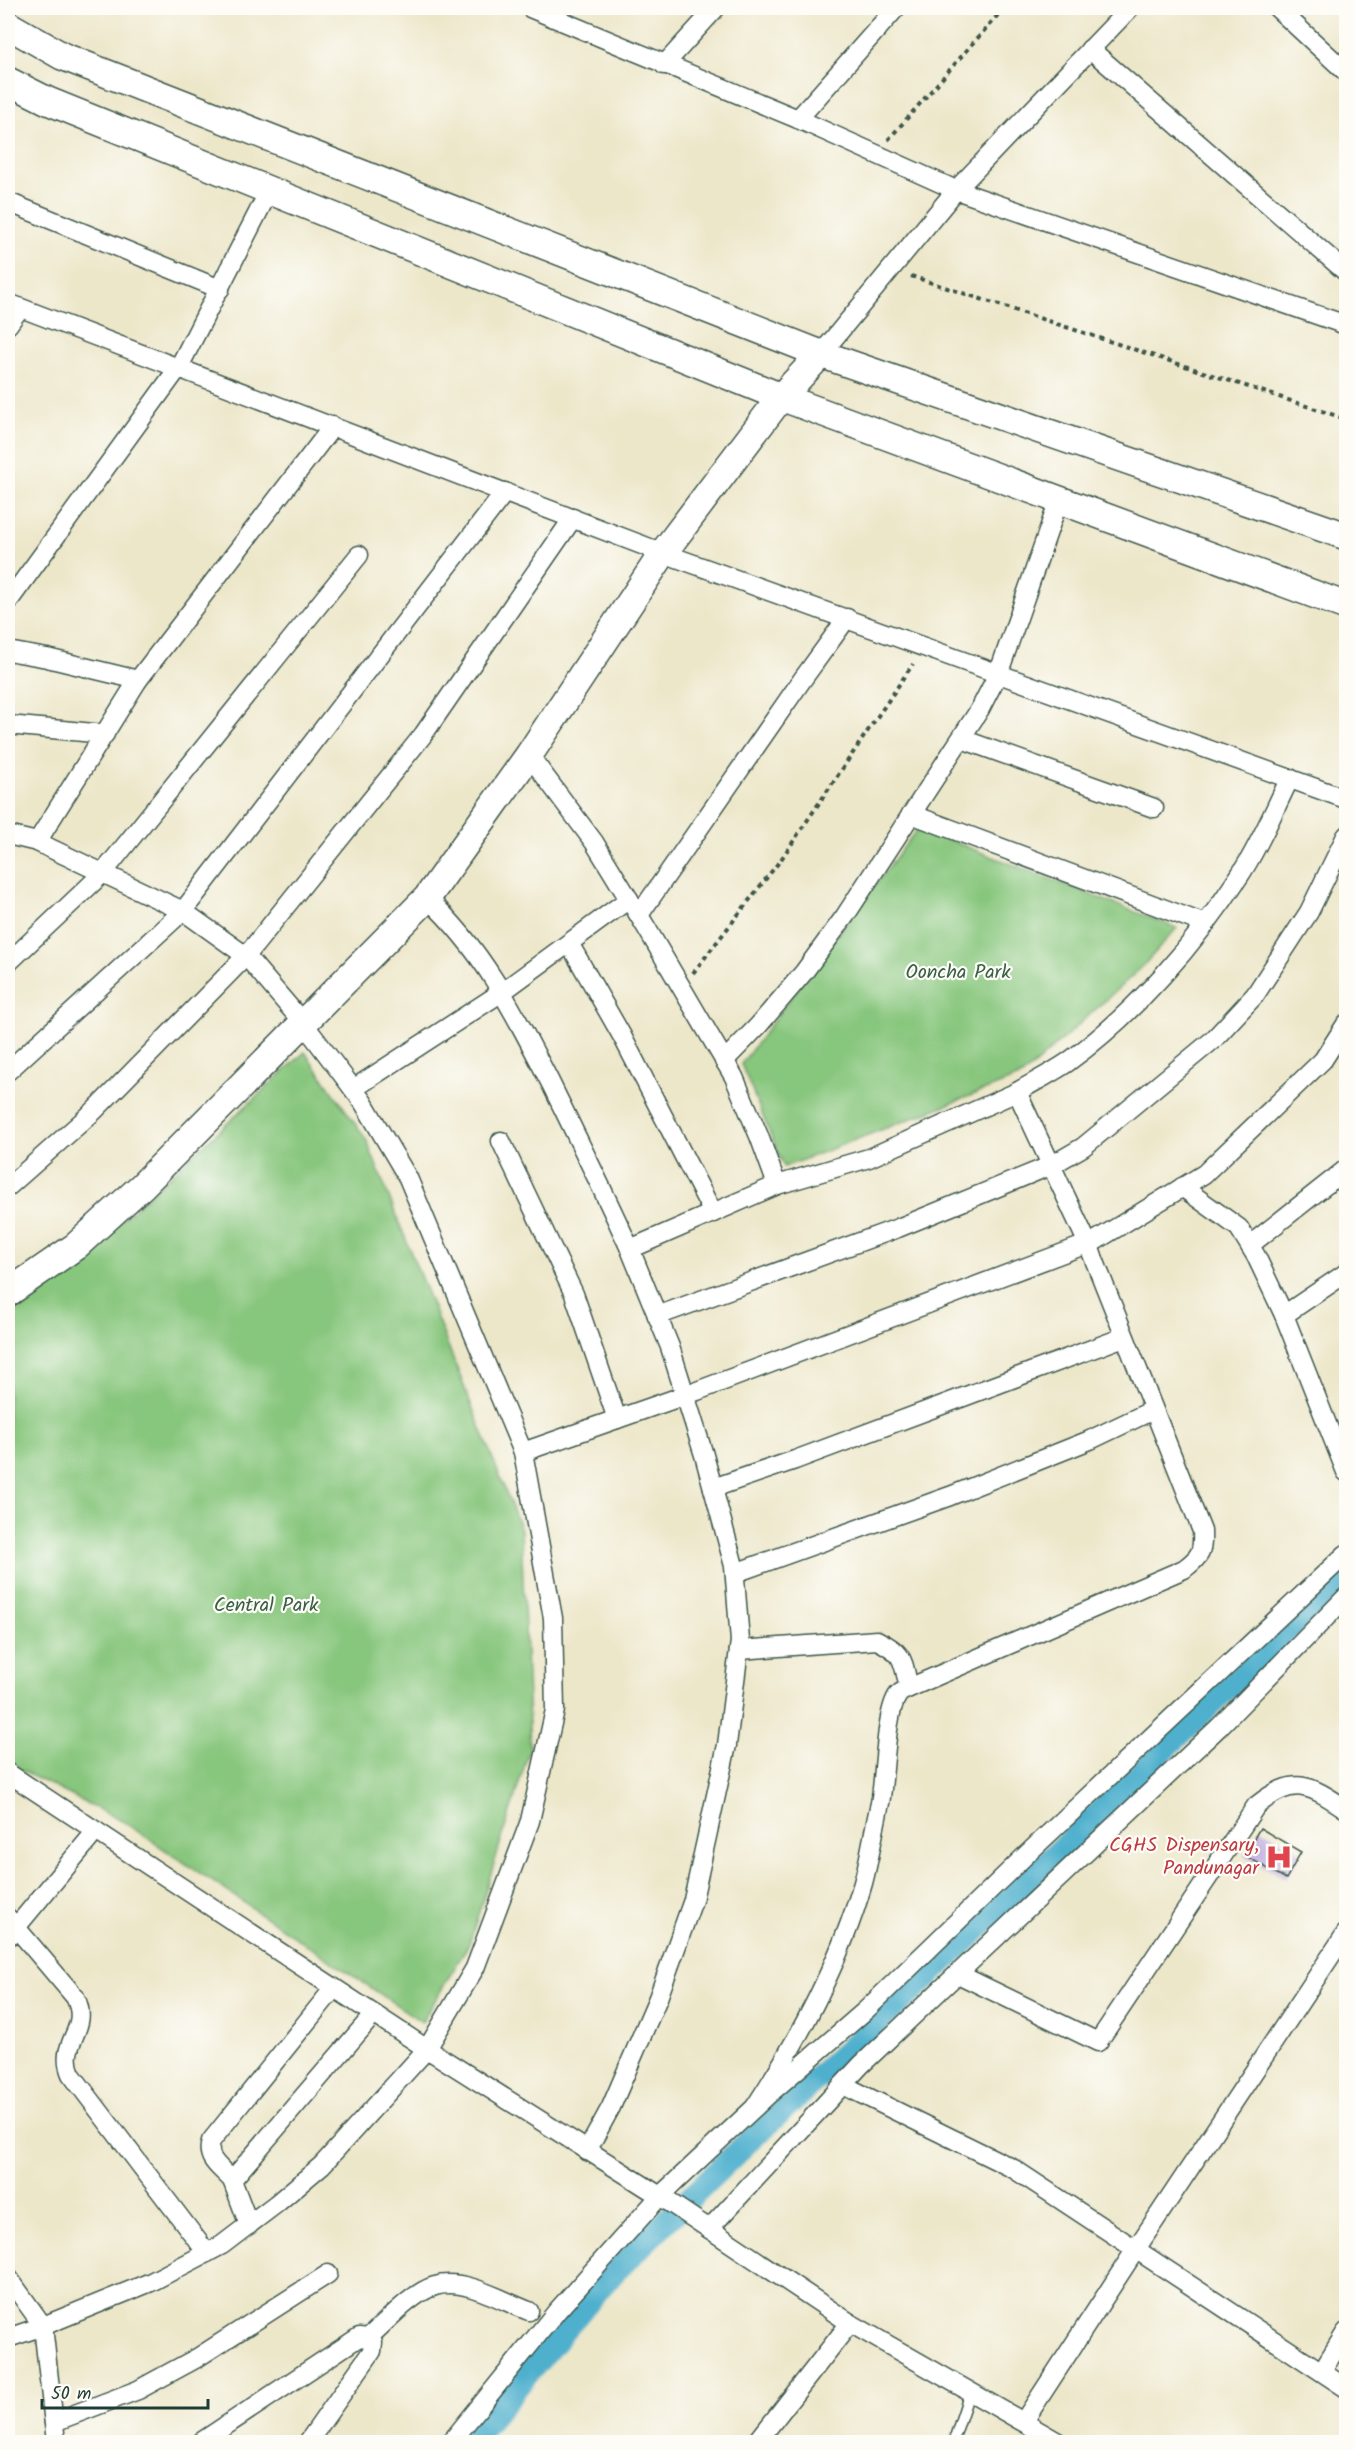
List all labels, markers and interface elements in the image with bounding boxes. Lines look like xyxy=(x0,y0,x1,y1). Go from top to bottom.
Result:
park label: Ooncha Park xyxy=(905,957,1011,989)
park label: Central Park xyxy=(214,1590,319,1622)
place label: CGHS Dispensary, Pandunagar xyxy=(1109,1830,1260,1885)
hospital icon: CGHS Dispensary, Pandunagar xyxy=(1264,1842,1294,1872)
scale bar xyxy=(42,2372,208,2410)
text: 50 m xyxy=(51,2380,91,2409)

